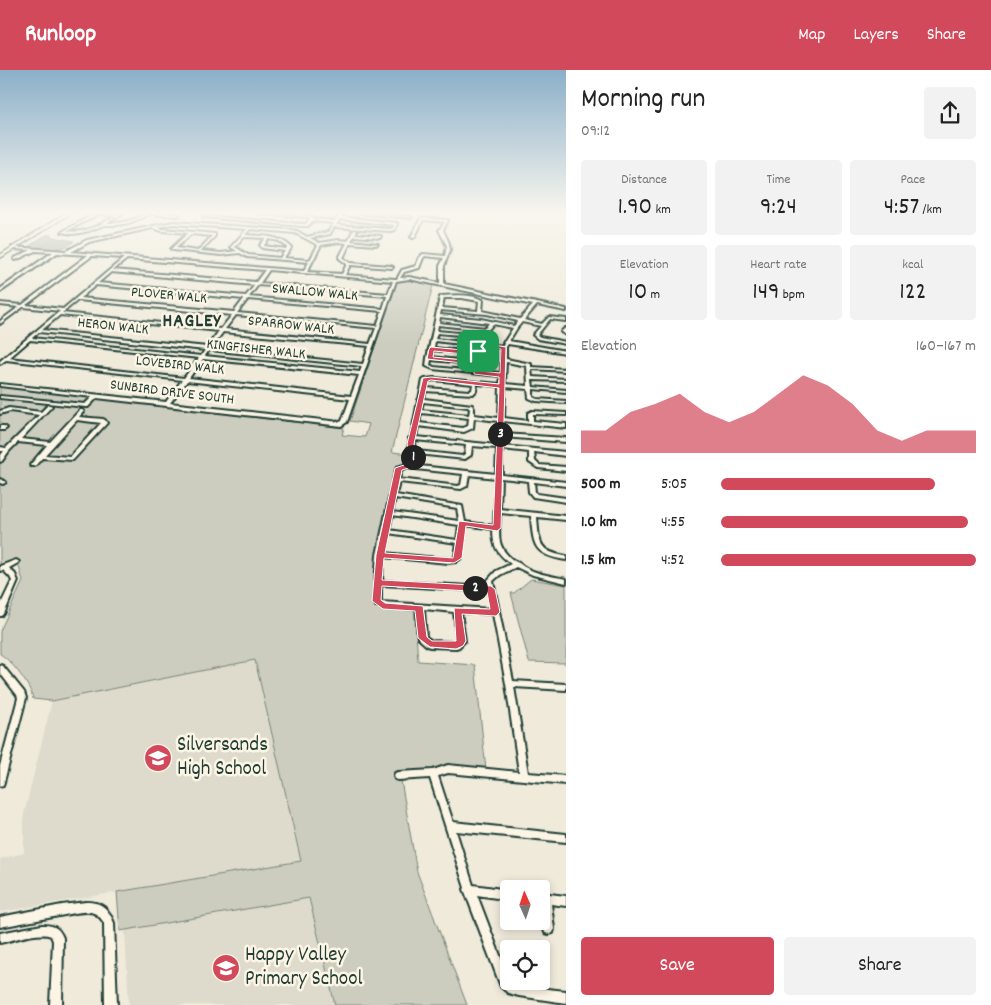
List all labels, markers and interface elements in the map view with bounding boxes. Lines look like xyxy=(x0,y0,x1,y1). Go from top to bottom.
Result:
text: Runloop xyxy=(25,18,96,52)
text: Map xyxy=(798,23,825,48)
text: Layers xyxy=(853,23,899,48)
text: Share xyxy=(927,23,966,48)
text: Morning run xyxy=(581,81,705,121)
button: share xyxy=(924,87,976,139)
text: 09:12 xyxy=(581,120,610,143)
text: Distance xyxy=(621,170,667,190)
text: Time xyxy=(767,170,790,190)
text: Pace xyxy=(900,170,925,190)
text: 1.90 xyxy=(618,190,652,226)
text: 9:24 xyxy=(760,190,797,226)
text: 4:57 xyxy=(884,190,919,226)
text: km xyxy=(652,200,671,220)
text: /km xyxy=(919,200,942,220)
text: Elevation xyxy=(620,255,669,275)
text: Heart rate xyxy=(750,255,807,275)
text: kcal xyxy=(902,255,923,275)
text: 10 xyxy=(628,275,647,311)
text: 149 xyxy=(752,275,779,311)
text: 122 xyxy=(899,275,926,311)
street label: SWALLOW WALK xyxy=(271,278,359,308)
street label: PLOVER WALK xyxy=(130,282,208,310)
text: m xyxy=(647,285,660,305)
text: bpm xyxy=(779,285,805,305)
district label: HAGLEY xyxy=(162,309,222,336)
street label: SPARROW WALK xyxy=(247,311,335,341)
street label: HERON WALK xyxy=(76,312,150,342)
pin xyxy=(457,330,499,372)
street label: KINGFISHER WALK xyxy=(205,334,307,366)
text: Elevation xyxy=(581,335,637,358)
text: 160–167 m xyxy=(916,335,976,358)
icon: arrive xyxy=(464,337,492,365)
street label: LOVEBIRD WALK xyxy=(135,350,225,382)
street label: SUNBIRD DRIVE SOUTH xyxy=(109,374,235,412)
pin: 3 xyxy=(488,422,512,446)
text: 3 xyxy=(497,424,504,444)
pin: 1 xyxy=(400,444,426,470)
text: 1 xyxy=(412,447,415,467)
text: 500 m xyxy=(581,473,621,496)
text: 5:05 xyxy=(661,473,687,496)
text: 1.0 km xyxy=(581,511,617,534)
text: 4:55 xyxy=(661,511,685,534)
text: 1.5 km xyxy=(581,549,616,572)
text: 4:52 xyxy=(661,549,685,572)
pin: 2 xyxy=(462,576,488,600)
text: 2 xyxy=(472,578,479,598)
place label: Silversands High School xyxy=(177,731,268,785)
school or university icon: Silversands High School xyxy=(143,743,173,773)
north arrow xyxy=(500,880,550,930)
map controls xyxy=(500,880,550,990)
button: Save xyxy=(581,937,774,995)
button: Share xyxy=(784,937,976,995)
button: locate xyxy=(500,940,550,990)
place label: Happy Valley Primary School xyxy=(245,941,363,995)
school or university icon: Happy Valley Primary School xyxy=(211,953,241,983)

